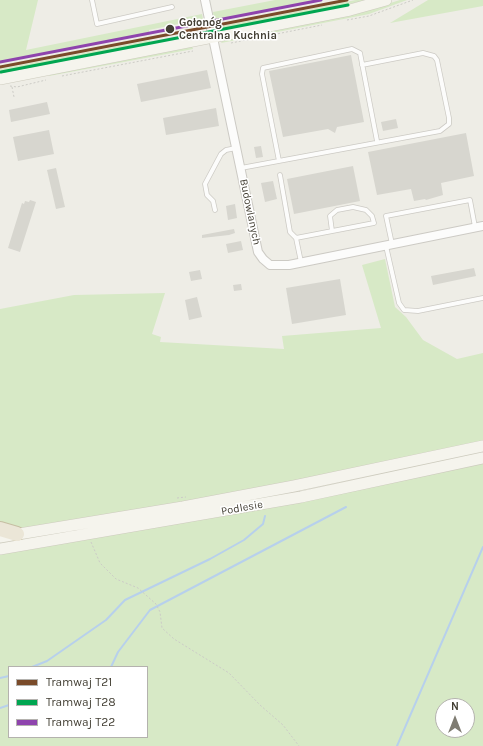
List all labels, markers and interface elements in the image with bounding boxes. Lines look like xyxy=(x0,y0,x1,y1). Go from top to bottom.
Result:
place label: Gołonóg Centralna Kuchnia xyxy=(179,16,277,42)
marker: Gołonóg Centralna Kuchnia xyxy=(164,23,176,35)
street label: Budowlanych xyxy=(237,178,263,246)
street label: Podlesie xyxy=(220,498,264,518)
legend xyxy=(8,666,148,738)
text: Tramwaj T21 xyxy=(46,675,112,689)
text: Tramwaj T28 xyxy=(46,695,116,709)
north arrow xyxy=(435,698,475,738)
text: N xyxy=(451,700,459,713)
text: Tramwaj T22 xyxy=(46,715,115,729)

